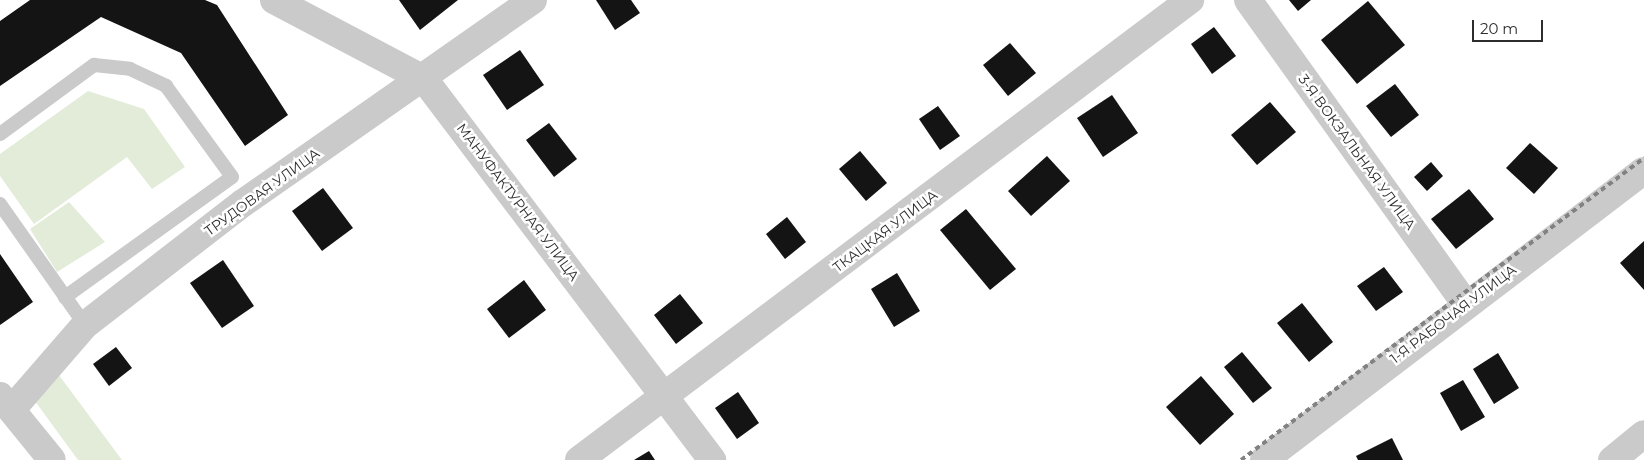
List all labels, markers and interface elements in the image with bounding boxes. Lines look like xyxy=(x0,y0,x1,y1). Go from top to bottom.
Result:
scale bar xyxy=(1474,10,1545,42)
text: 20 m xyxy=(1480,19,1518,38)
street label: 3-Я ВОКЗАЛЬНАЯ УЛИЦА xyxy=(1295,71,1419,233)
street label: МАНУФАКТУРНАЯ УЛИЦА xyxy=(453,120,583,284)
street label: ТРУДОВАЯ УЛИЦА xyxy=(201,145,323,239)
street label: ТКАЦКАЯ УЛИЦА xyxy=(829,186,941,276)
street label: 1-Я РАБОЧАЯ УЛИЦА xyxy=(1387,261,1519,367)

